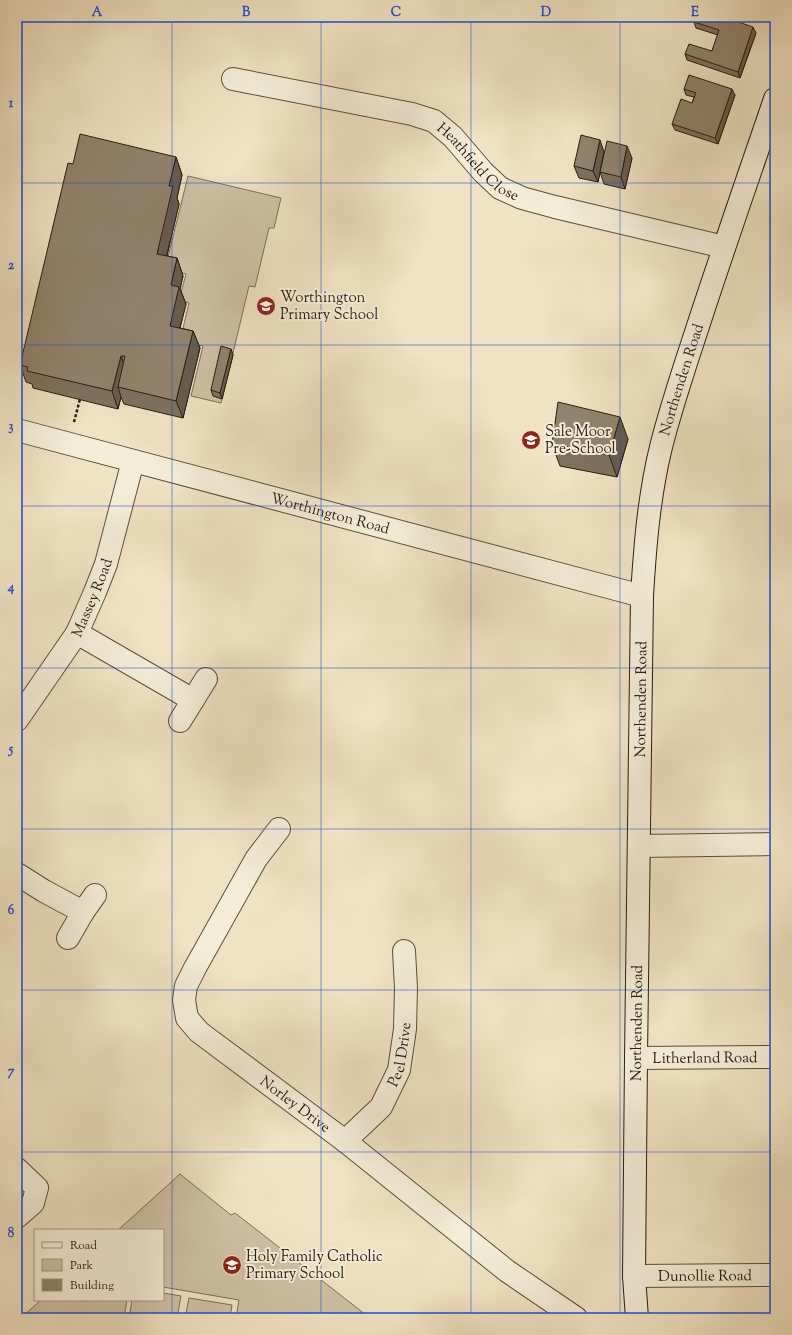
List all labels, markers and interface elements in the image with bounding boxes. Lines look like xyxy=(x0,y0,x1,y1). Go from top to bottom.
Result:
text: A xyxy=(92,4,103,22)
text: B xyxy=(242,4,251,22)
text: C xyxy=(391,4,401,22)
text: D xyxy=(541,4,551,22)
text: E xyxy=(691,4,699,22)
text: 1 xyxy=(9,95,14,113)
street label: Heathfield Close xyxy=(431,118,522,207)
text: 2 xyxy=(8,257,15,275)
place label: Worthington Primary School xyxy=(280,288,378,326)
school or university icon: Worthington Primary School xyxy=(255,295,277,317)
street label: Northenden Road xyxy=(655,321,710,438)
text: 3 xyxy=(8,418,14,436)
place label: Sale Moor Pre-School xyxy=(545,422,616,460)
school or university icon: Sale Moor Pre-School xyxy=(520,429,542,451)
street label: Worthington Road xyxy=(268,489,392,541)
street label: Massey Road xyxy=(67,556,119,641)
text: 4 xyxy=(7,579,15,597)
street label: Northenden Road xyxy=(631,640,653,757)
text: 5 xyxy=(8,741,14,759)
text: 6 xyxy=(8,902,15,920)
street label: Northenden Road xyxy=(627,964,649,1081)
street label: Peel Drive xyxy=(383,1022,417,1091)
street label: Litherland Road xyxy=(652,1048,758,1070)
text: 7 xyxy=(8,1063,15,1081)
street label: Norley Drive xyxy=(255,1072,334,1138)
text: 8 xyxy=(8,1225,15,1243)
legend xyxy=(34,1229,164,1301)
text: Road xyxy=(70,1237,97,1255)
place label: Holy Family Catholic Primary School xyxy=(246,1247,383,1285)
school or university icon: Holy Family Catholic Primary School xyxy=(221,1254,243,1276)
text: Park xyxy=(70,1257,93,1275)
street label: Dunollie Road xyxy=(658,1266,753,1288)
text: Building xyxy=(70,1277,114,1295)

